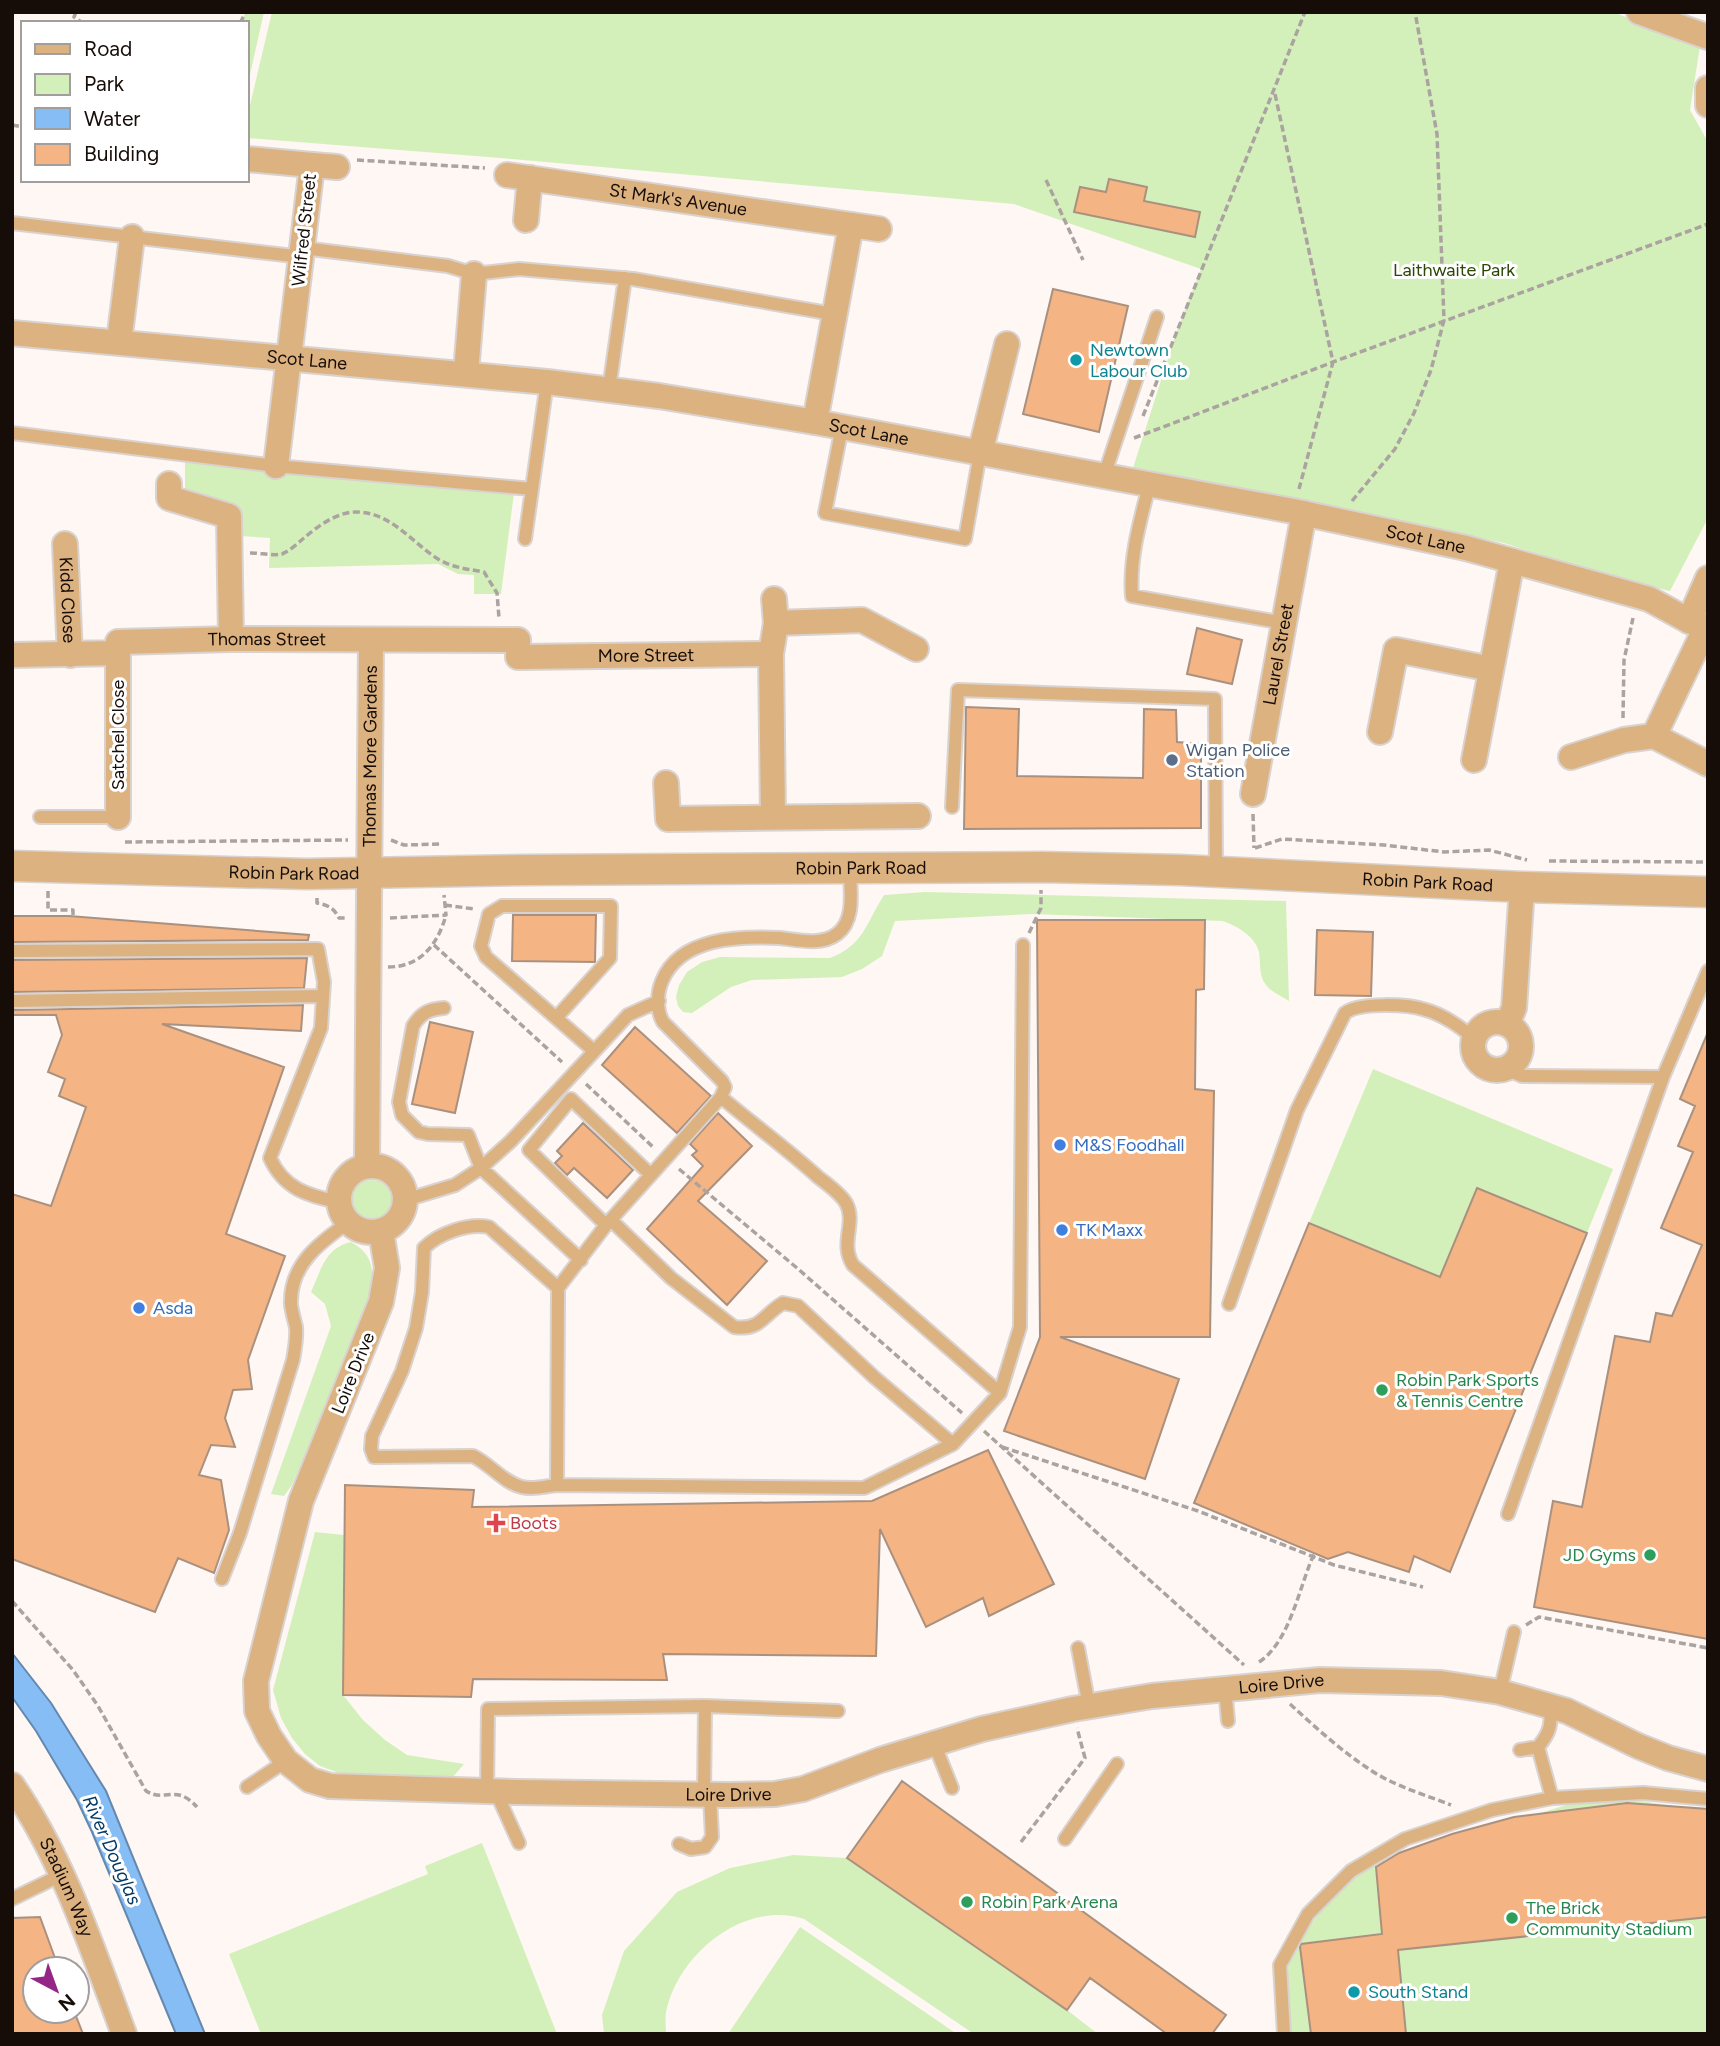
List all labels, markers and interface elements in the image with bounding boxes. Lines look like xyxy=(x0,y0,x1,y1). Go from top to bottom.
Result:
legend xyxy=(21,21,248,182)
text: Road xyxy=(84,36,132,61)
text: Park xyxy=(84,71,125,96)
text: Water xyxy=(84,106,140,131)
text: Building xyxy=(84,141,159,166)
street label: Wilfred Street xyxy=(287,172,321,288)
street label: St Mark's Avenue xyxy=(608,179,749,221)
park label: Laithwaite Park xyxy=(1393,259,1515,281)
place label: Newtown Labour Club xyxy=(1090,339,1188,382)
street label: Scot Lane xyxy=(265,345,348,375)
marker: Newtown Labour Club xyxy=(1068,352,1084,368)
street label: Scot Lane xyxy=(827,414,911,450)
street label: Scot Lane xyxy=(1384,520,1468,559)
street label: Kidd Close xyxy=(55,556,80,644)
street label: Laurel Street xyxy=(1258,601,1298,707)
street label: Thomas Street xyxy=(208,628,326,651)
street label: More Street xyxy=(598,644,694,667)
street label: Thomas More Gardens xyxy=(358,665,382,847)
street label: Satchel Close xyxy=(107,680,129,790)
place label: Wigan Police Station xyxy=(1186,739,1290,782)
marker: Wigan Police Station xyxy=(1164,752,1180,768)
street label: Robin Park Road xyxy=(795,857,927,879)
street label: Robin Park Road xyxy=(228,861,360,885)
street label: Robin Park Road xyxy=(1361,868,1494,897)
place label: M&S Foodhall xyxy=(1074,1134,1185,1156)
marker: M&S Foodhall xyxy=(1052,1137,1068,1153)
place label: TK Maxx xyxy=(1076,1219,1143,1241)
marker: TK Maxx xyxy=(1054,1222,1070,1238)
place label: Asda xyxy=(153,1297,193,1319)
marker: Asda xyxy=(131,1300,147,1316)
street label: Loire Drive xyxy=(327,1329,379,1417)
place label: Robin Park Sports & Tennis Centre xyxy=(1396,1369,1539,1412)
marker: Robin Park Sports & Tennis Centre xyxy=(1374,1382,1390,1398)
place label: Boots xyxy=(510,1512,557,1534)
marker: Boots xyxy=(488,1515,504,1531)
place label: JD Gyms xyxy=(1563,1544,1636,1566)
marker: JD Gyms xyxy=(1642,1547,1658,1563)
street label: Loire Drive xyxy=(1237,1669,1325,1699)
street label: Loire Drive xyxy=(685,1783,772,1806)
water label: River Douglas xyxy=(78,1792,146,1908)
street label: Stadium Way xyxy=(34,1834,98,1941)
place label: Robin Park Arena xyxy=(981,1891,1118,1913)
marker: Robin Park Arena xyxy=(959,1894,975,1910)
place label: The Brick Community Stadium xyxy=(1526,1897,1692,1940)
marker: The Brick Community Stadium xyxy=(1504,1910,1520,1926)
north arrow xyxy=(21,1955,91,2025)
place label: South Stand xyxy=(1368,1981,1468,2003)
marker: South Stand xyxy=(1346,1984,1362,2000)
text: N xyxy=(54,1989,80,2016)

